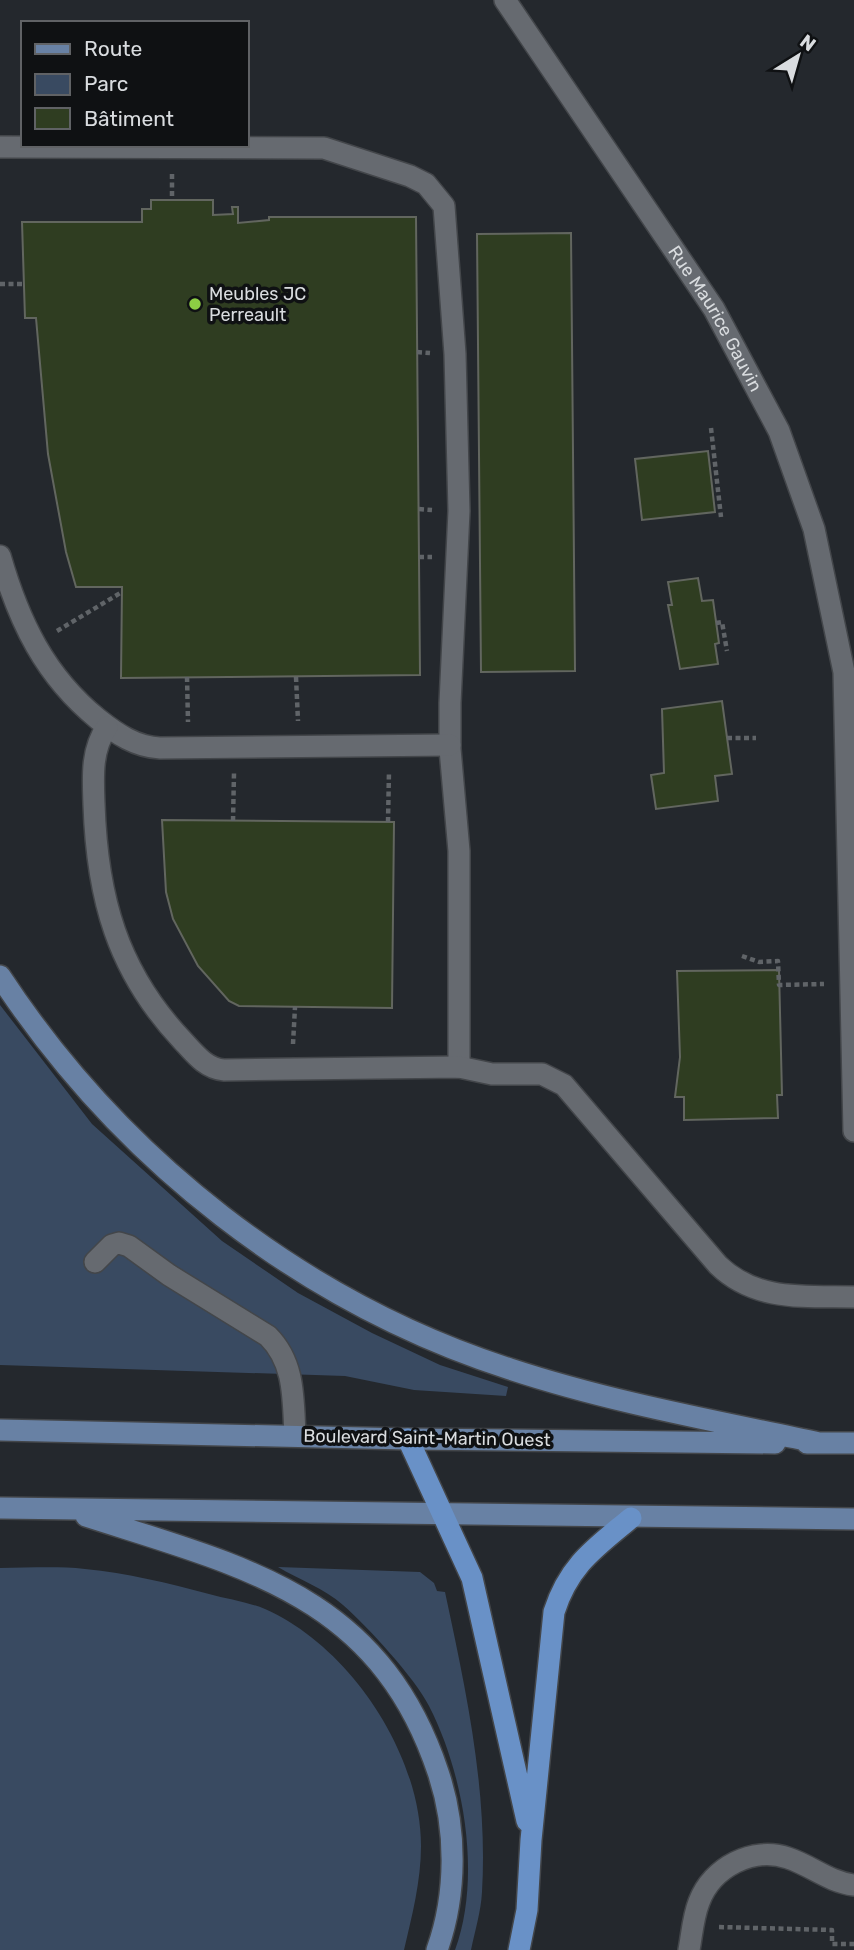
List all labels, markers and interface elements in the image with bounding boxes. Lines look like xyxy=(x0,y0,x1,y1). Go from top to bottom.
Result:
legend xyxy=(21,21,248,147)
north arrow xyxy=(763,21,833,91)
text: N xyxy=(796,30,820,56)
text: Route xyxy=(84,36,142,61)
text: Parc xyxy=(84,71,128,96)
text: Bâtiment xyxy=(84,106,174,131)
street label: Rue Maurice Gauvin xyxy=(663,241,767,395)
place label: Meubles JC Perreault xyxy=(209,283,306,326)
marker: Meubles JC Perreault xyxy=(187,296,203,312)
street label: Boulevard Saint-Martin Ouest xyxy=(303,1425,551,1451)

